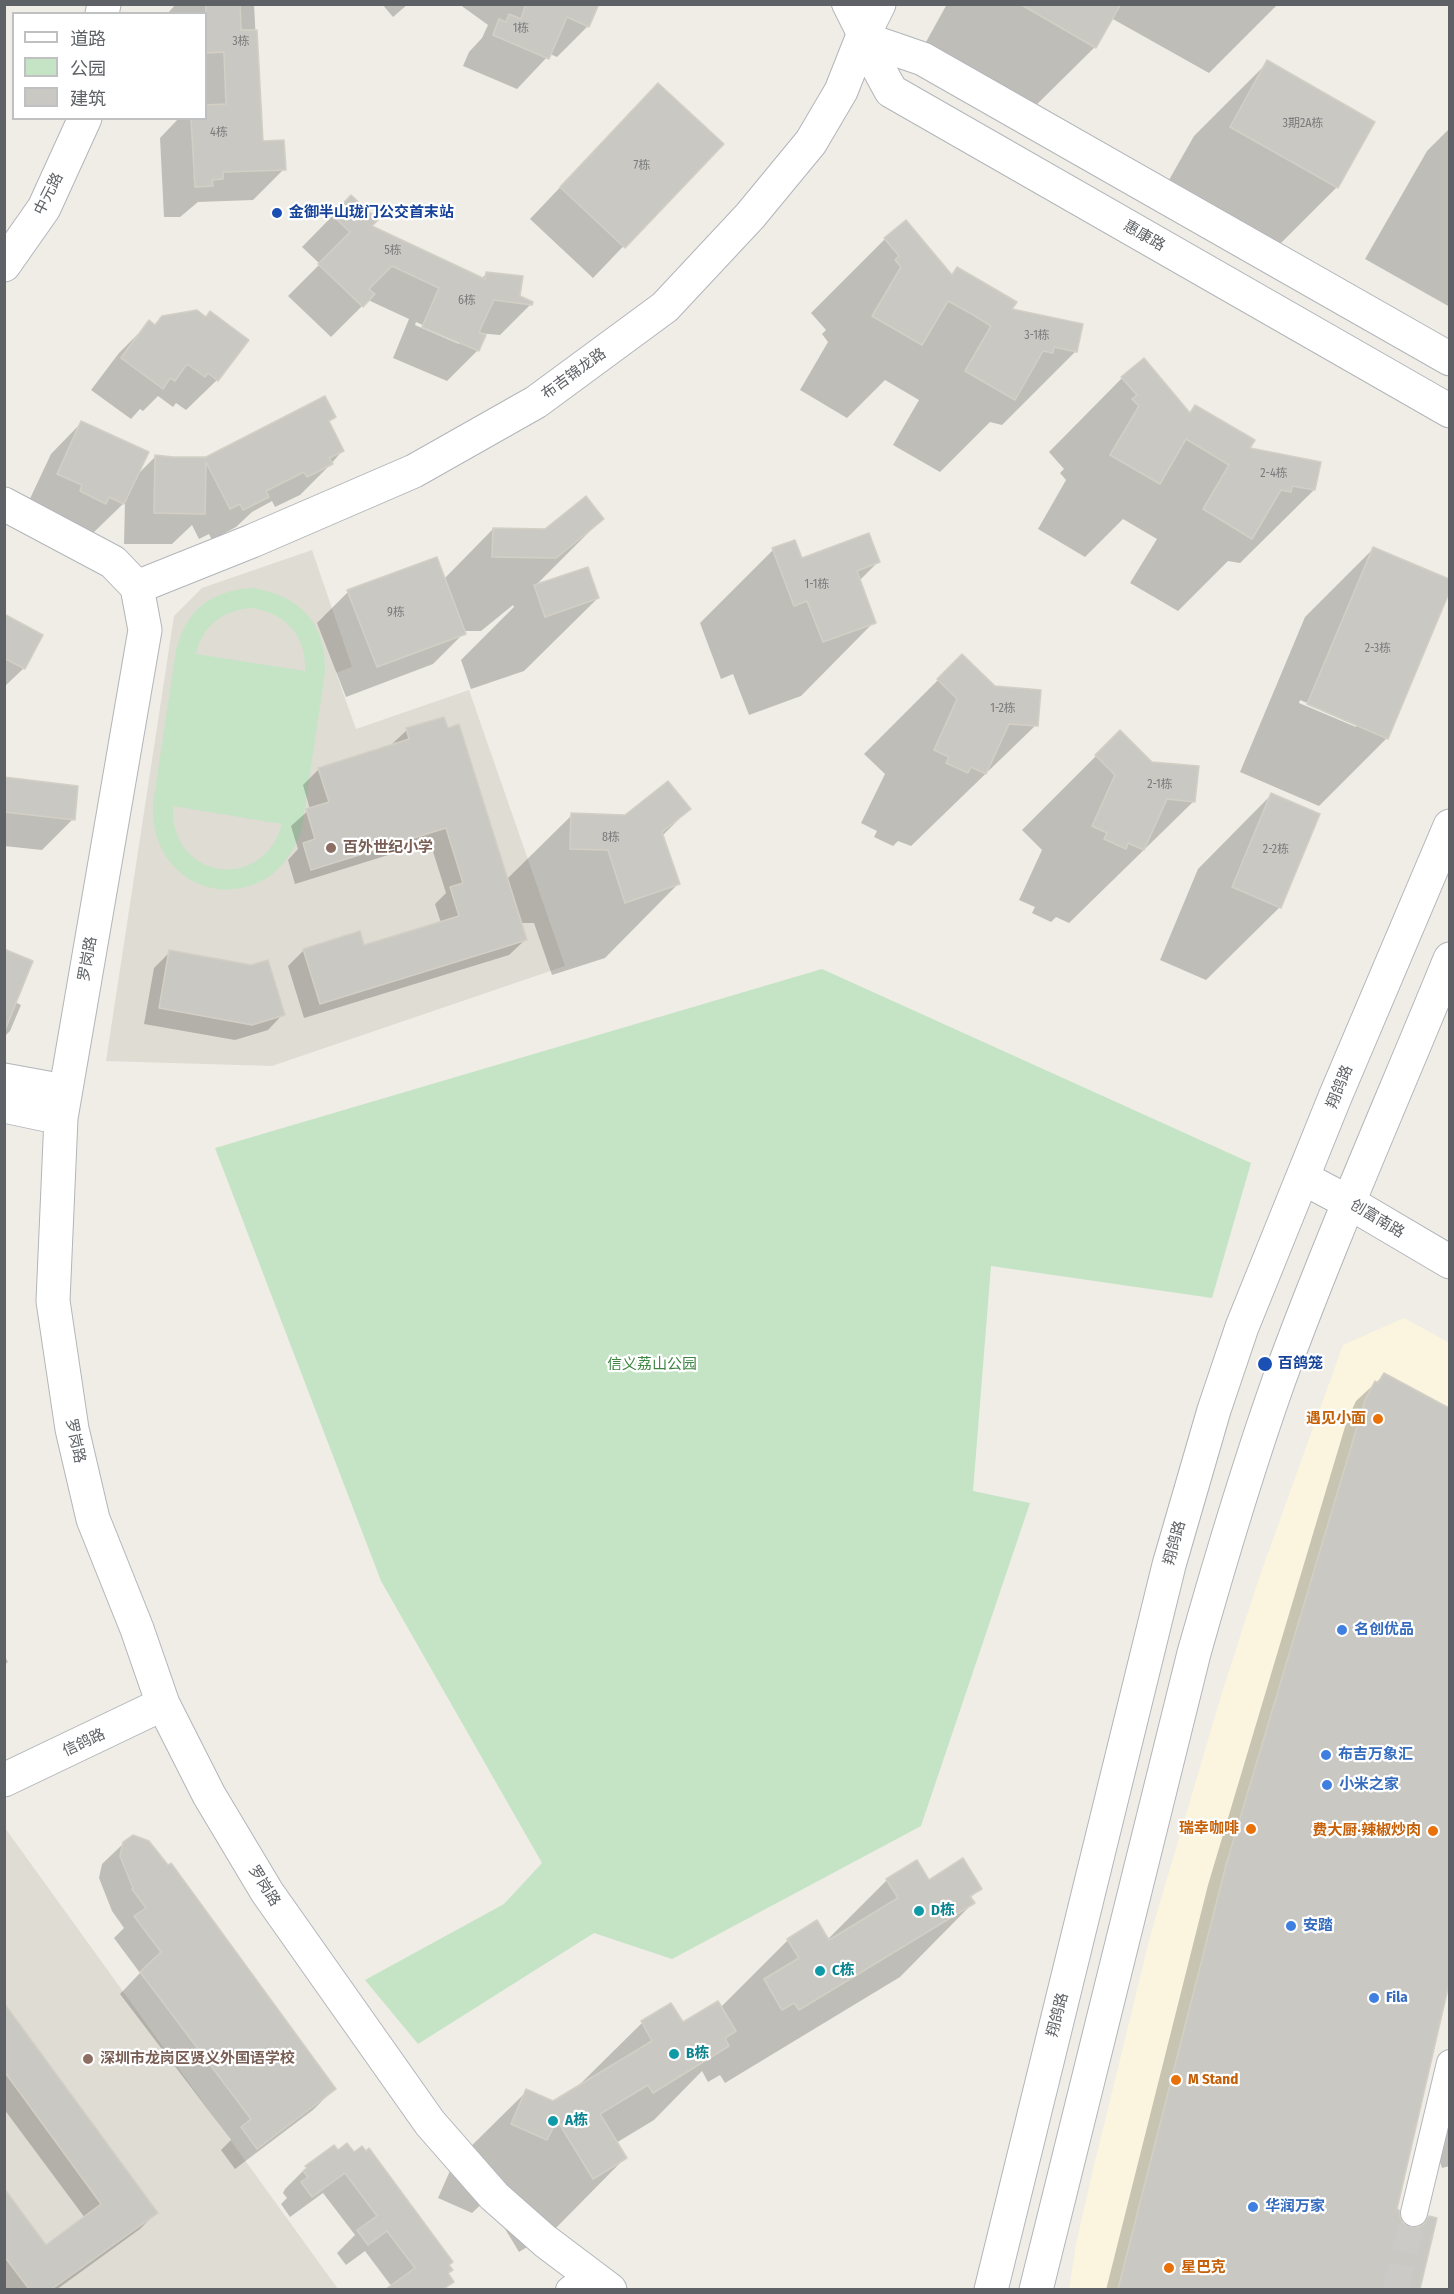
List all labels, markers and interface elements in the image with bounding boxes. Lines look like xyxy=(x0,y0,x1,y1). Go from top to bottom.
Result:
legend xyxy=(12,12,207,120)
house number: 1栋 xyxy=(513,22,529,36)
text: 道路 xyxy=(70,28,106,50)
house number: 3栋 xyxy=(232,35,250,49)
text: 公园 xyxy=(70,58,106,80)
text: 建筑 xyxy=(70,88,106,110)
house number: 3期2A栋 xyxy=(1282,117,1324,131)
house number: 4栋 xyxy=(210,126,228,140)
house number: 7栋 xyxy=(634,159,650,173)
street label: 中元路 xyxy=(31,170,67,218)
place label: 金御半山珑门公交首末站 xyxy=(289,204,454,222)
marker: 金御半山珑门公交首末站 xyxy=(270,206,284,220)
street label: 惠康路 xyxy=(1120,217,1168,255)
house number: 5栋 xyxy=(384,244,402,258)
house number: 6栋 xyxy=(458,294,476,308)
house number: 3-1栋 xyxy=(1024,329,1050,343)
street label: 布吉锦龙路 xyxy=(538,345,610,403)
house number: 2-4栋 xyxy=(1260,467,1288,481)
house number: 1-1栋 xyxy=(805,578,829,592)
house number: 9栋 xyxy=(387,606,405,620)
house number: 2-3栋 xyxy=(1365,642,1391,656)
house number: 1-2栋 xyxy=(990,702,1016,716)
house number: 2-1栋 xyxy=(1147,778,1173,792)
house number: 8栋 xyxy=(602,831,620,845)
place label: 百外世纪小学 xyxy=(343,839,433,857)
marker: 百外世纪小学 xyxy=(324,841,338,855)
house number: 2-2栋 xyxy=(1263,843,1289,857)
street label: 罗岗路 xyxy=(75,935,101,983)
street label: 翔鸽路 xyxy=(1323,1063,1357,1111)
street label: 创富南路 xyxy=(1347,1196,1407,1242)
marker: 百鸽笼 xyxy=(1256,1355,1274,1373)
place label: 百鸽笼 xyxy=(1278,1355,1323,1373)
park label: 信义荔山公园 xyxy=(607,1356,697,1374)
place label: 遇见小面 xyxy=(1306,1410,1366,1428)
marker: 遇见小面 xyxy=(1371,1412,1385,1426)
street label: 罗岗路 xyxy=(62,1417,88,1465)
street label: 翔鸽路 xyxy=(1160,1519,1190,1567)
place label: 名创优品 xyxy=(1354,1621,1414,1639)
marker: 名创优品 xyxy=(1335,1623,1349,1637)
street label: 信鸽路 xyxy=(60,1725,108,1761)
place label: 布吉万象汇 xyxy=(1338,1746,1413,1764)
marker: 布吉万象汇 xyxy=(1319,1748,1333,1762)
place label: 小米之家 xyxy=(1339,1776,1399,1794)
marker: 小米之家 xyxy=(1320,1778,1334,1792)
place label: 瑞幸咖啡 xyxy=(1179,1820,1239,1838)
marker: 瑞幸咖啡 xyxy=(1244,1822,1258,1836)
place label: 费大厨·辣椒炒肉 xyxy=(1313,1822,1421,1840)
marker: 费大厨·辣椒炒肉 xyxy=(1426,1824,1440,1838)
street label: 罗岗路 xyxy=(244,1862,284,1910)
place label: D栋 xyxy=(931,1902,955,1920)
marker: D栋 xyxy=(912,1904,926,1918)
place label: 安踏 xyxy=(1303,1917,1333,1935)
marker: 安踏 xyxy=(1284,1919,1298,1933)
place label: C栋 xyxy=(832,1962,855,1980)
marker: C栋 xyxy=(813,1964,827,1978)
place label: Fila xyxy=(1386,1989,1408,2007)
street label: 翔鸽路 xyxy=(1044,1991,1072,2039)
marker: Fila xyxy=(1367,1991,1381,2005)
place label: B栋 xyxy=(686,2045,709,2063)
marker: B栋 xyxy=(667,2047,681,2061)
place label: 深圳市龙岗区贤义外国语学校 xyxy=(100,2050,295,2068)
marker: 深圳市龙岗区贤义外国语学校 xyxy=(81,2052,95,2066)
place label: M Stand xyxy=(1188,2071,1238,2089)
marker: M Stand xyxy=(1169,2073,1183,2087)
place label: A栋 xyxy=(565,2112,588,2130)
marker: A栋 xyxy=(546,2114,560,2128)
place label: 华润万家 xyxy=(1265,2198,1325,2216)
marker: 华润万家 xyxy=(1246,2200,1260,2214)
place label: 星巴克 xyxy=(1181,2259,1226,2277)
marker: 星巴克 xyxy=(1162,2261,1176,2275)

